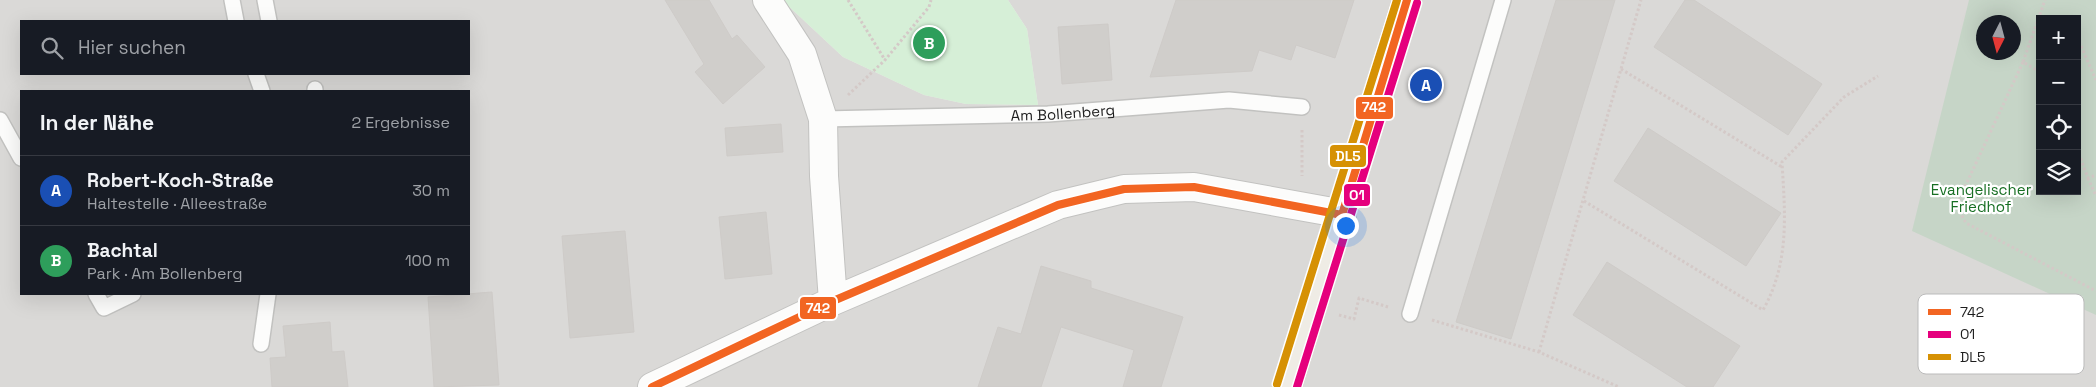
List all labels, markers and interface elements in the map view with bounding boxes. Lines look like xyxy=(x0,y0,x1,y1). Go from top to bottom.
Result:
north arrow xyxy=(1976,15,2021,60)
map controls xyxy=(2036,15,2081,195)
button: + xyxy=(2036,15,2081,60)
search box xyxy=(20,20,470,75)
pin: B xyxy=(913,24,945,62)
icon: search xyxy=(38,34,66,62)
text: Hier suchen xyxy=(78,35,186,60)
button: − xyxy=(2036,60,2081,105)
pin: A xyxy=(1410,66,1442,104)
line badge: 742 xyxy=(1355,96,1394,120)
text: 742 xyxy=(1362,98,1386,116)
street label: Am Bollenberg xyxy=(1011,99,1116,124)
button: locate xyxy=(2036,105,2081,150)
text: In der Nähe xyxy=(40,109,154,136)
text: 2 Ergebnisse xyxy=(351,112,450,133)
line badge: DL5 xyxy=(1329,144,1367,168)
text: DL5 xyxy=(1335,147,1361,165)
button: layers xyxy=(2036,150,2081,195)
text: Robert-Koch-Straße xyxy=(87,168,274,193)
text: A xyxy=(51,180,61,201)
text: 30 m xyxy=(412,180,450,201)
park label: Evangelischer Friedhof xyxy=(1931,180,2032,216)
line badge: O1 xyxy=(1343,183,1371,207)
text: O1 xyxy=(1349,186,1365,204)
text: Haltestelle · Alleestraße xyxy=(87,193,267,214)
your location xyxy=(1333,213,1359,239)
text: Bachtal xyxy=(87,238,158,263)
text: B xyxy=(51,250,61,271)
text: 100 m xyxy=(405,250,450,271)
text: Park · Am Bollenberg xyxy=(87,263,243,284)
legend xyxy=(1918,294,2084,374)
line badge: 742 xyxy=(799,296,837,320)
text: 742 xyxy=(806,299,830,317)
text: 742 xyxy=(1960,303,1984,321)
text: O1 xyxy=(1960,325,1975,343)
text: DL5 xyxy=(1960,348,1985,366)

